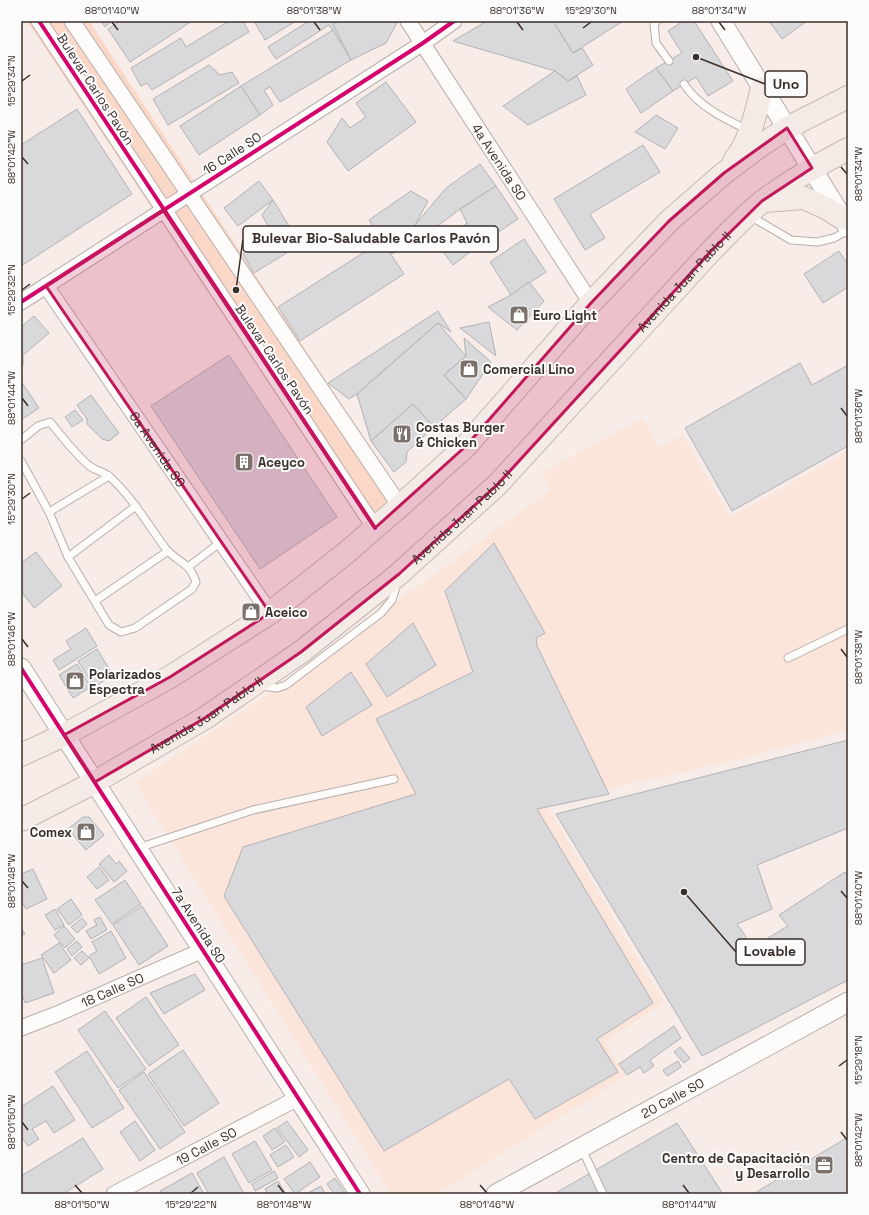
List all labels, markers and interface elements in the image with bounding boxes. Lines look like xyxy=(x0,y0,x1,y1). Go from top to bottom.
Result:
text: 88°01'40"W xyxy=(85,4,140,17)
text: 88°01'38"W xyxy=(287,4,342,17)
text: 88°01'36"W xyxy=(490,4,545,17)
text: 15°29'30"N xyxy=(565,4,617,17)
text: 88°01'34"W xyxy=(692,4,746,17)
street label: Bulevar Carlos Pavón xyxy=(53,30,138,148)
text: 15°29'34"N xyxy=(5,55,18,107)
callout: Uno xyxy=(765,71,807,97)
text: Uno xyxy=(773,75,799,93)
street label: 4a Avenida SO xyxy=(468,121,530,204)
street label: 16 Calle SO xyxy=(200,128,265,179)
text: 88°01'42"W xyxy=(5,130,18,184)
text: 88°01'34"W xyxy=(852,147,865,201)
callout: Bulevar Bio-Saludable Carlos Pavón xyxy=(243,226,498,252)
street label: Avenida Juan Pablo II xyxy=(633,228,735,336)
text: Bulevar Bio-Saludable Carlos Pavón xyxy=(252,229,490,247)
text: 15°29'32"N xyxy=(5,264,18,316)
street label: Bulevar Carlos Pavón xyxy=(231,301,318,418)
shop icon: Euro Light xyxy=(508,304,530,326)
place label: Euro Light xyxy=(533,307,597,324)
shop icon: Comercial Lino xyxy=(458,358,480,380)
place label: Comercial Lino xyxy=(483,361,575,378)
text: 88°01'44"W xyxy=(5,371,18,425)
text: 88°01'36"W xyxy=(852,388,865,443)
street label: 6a Avenida SO xyxy=(126,408,189,491)
place label: Costas Burger & Chicken xyxy=(416,419,505,451)
restaurant icon: Costas Burger & Chicken xyxy=(391,423,413,445)
building icon: Aceyco xyxy=(233,451,255,473)
place label: Aceyco xyxy=(258,454,305,471)
street label: Avenida Juan Pablo II xyxy=(408,466,516,568)
text: 15°29'30"N xyxy=(5,473,18,525)
shop icon: Aceico xyxy=(240,601,262,623)
place label: Aceico xyxy=(265,604,307,621)
text: 88°01'46"W xyxy=(5,612,18,666)
text: 88°01'38"W xyxy=(852,629,865,684)
place label: Polarizados Espectra xyxy=(89,666,162,698)
shop icon: Polarizados Espectra xyxy=(64,670,86,692)
street label: Avenida Juan Pablo II xyxy=(146,673,266,758)
shop icon: Comex xyxy=(75,821,97,843)
place label: Comex xyxy=(30,824,72,841)
text: 88°01'48"W xyxy=(5,854,18,908)
text: 88°01'40"W xyxy=(852,870,865,925)
street label: 7a Avenida SO xyxy=(168,884,230,967)
callout: Lovable xyxy=(736,939,805,965)
text: Lovable xyxy=(744,942,796,960)
street label: 18 Calle SO xyxy=(78,969,147,1011)
text: 15°29'18"N xyxy=(852,1035,865,1085)
street label: 20 Calle SO xyxy=(638,1074,707,1122)
text: 88°01'50"W xyxy=(5,1094,18,1149)
text: 88°01'42"W xyxy=(852,1113,865,1167)
street label: 19 Calle SO xyxy=(173,1123,240,1169)
place label: Centro de Capacitación y Desarrollo xyxy=(662,1150,810,1182)
office icon: Centro de Capacitación y Desarrollo xyxy=(813,1154,835,1176)
text: 88°01'50"W xyxy=(55,1198,110,1211)
text: 15°29'22"N xyxy=(165,1198,217,1211)
text: 88°01'48"W xyxy=(257,1198,311,1211)
text: 88°01'46"W xyxy=(460,1198,514,1211)
text: 88°01'44"W xyxy=(662,1198,716,1211)

